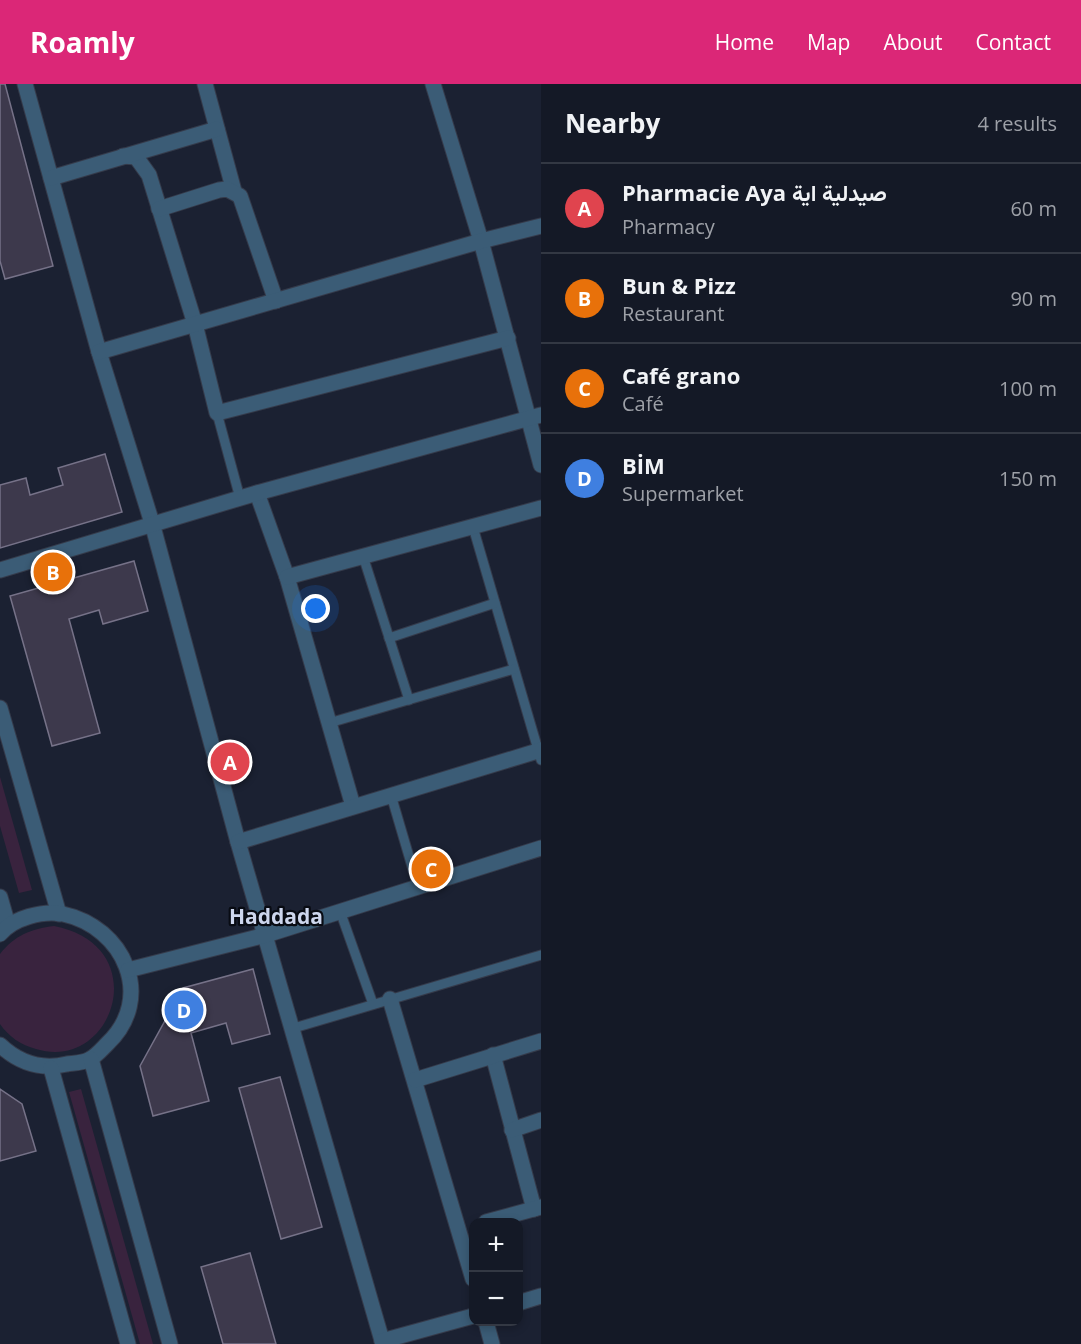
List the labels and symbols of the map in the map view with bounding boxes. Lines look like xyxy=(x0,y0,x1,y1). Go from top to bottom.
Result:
pin: B xyxy=(34,550,72,594)
your location xyxy=(301,594,330,623)
pin: A xyxy=(210,740,250,784)
pin: C xyxy=(412,846,450,892)
district label: Haddada xyxy=(229,902,323,930)
pin: D xyxy=(164,988,204,1032)

